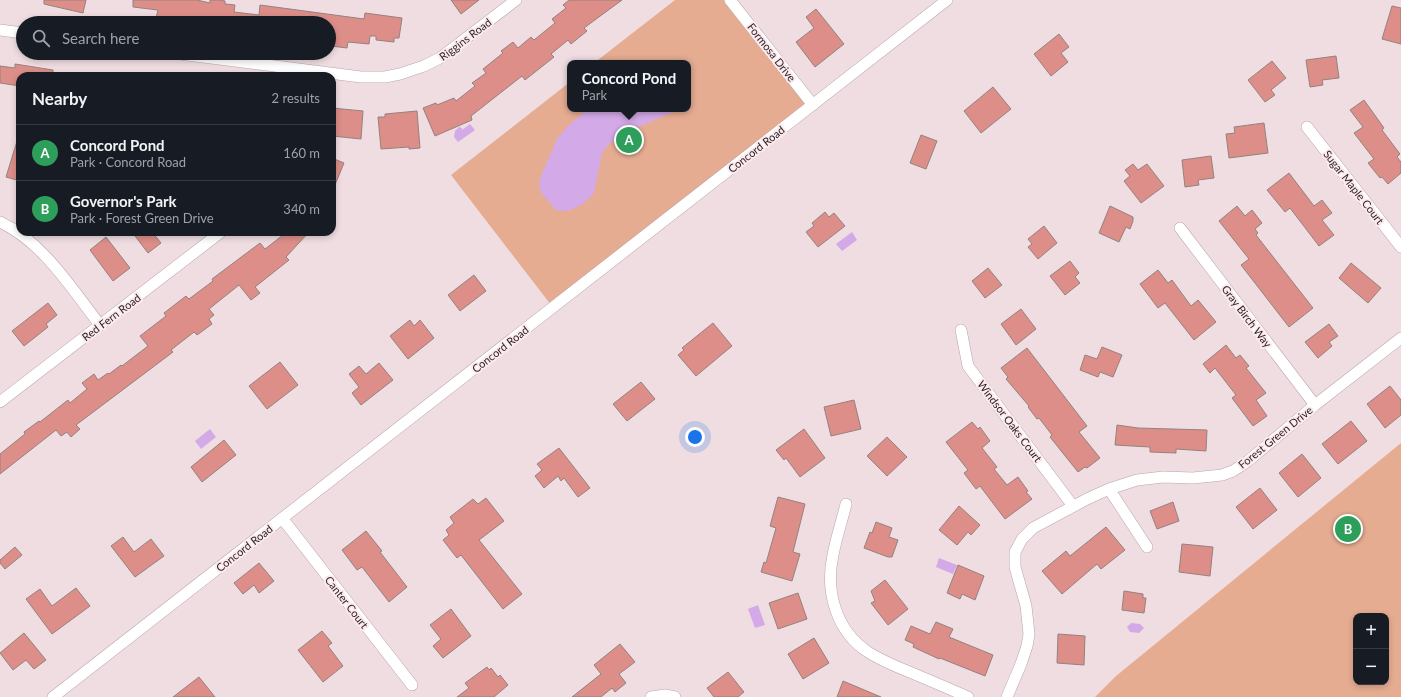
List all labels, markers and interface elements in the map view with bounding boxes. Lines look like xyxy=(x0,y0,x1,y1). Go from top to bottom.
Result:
street label: Riggins Road xyxy=(436,15,494,63)
search box xyxy=(16,16,336,60)
street label: Formosa Drive xyxy=(745,20,799,84)
icon: search xyxy=(30,27,52,49)
text: Search here xyxy=(62,29,139,47)
popup xyxy=(567,60,691,112)
text: Concord Pond xyxy=(582,69,676,87)
text: Park xyxy=(582,87,607,103)
text: Nearby xyxy=(32,88,87,109)
text: 2 results xyxy=(272,90,320,106)
street label: Concord Road xyxy=(725,123,787,175)
pin: A xyxy=(616,125,642,155)
text: Concord Pond xyxy=(70,136,165,154)
text: A xyxy=(40,145,50,161)
text: 160 m xyxy=(283,145,320,161)
street label: Sugar Maple Court xyxy=(1321,147,1387,227)
text: Park · Concord Road xyxy=(70,154,186,170)
text: Governor's Park xyxy=(70,192,177,210)
text: B xyxy=(41,201,49,217)
text: 340 m xyxy=(283,201,320,217)
text: Park · Forest Green Drive xyxy=(70,210,214,226)
street label: Gray Birch Way xyxy=(1219,282,1275,350)
street label: Red Fern Road xyxy=(79,291,143,343)
street label: Concord Road xyxy=(469,323,531,375)
street label: Windsor Oaks Court xyxy=(975,378,1045,464)
street label: Forest Green Drive xyxy=(1235,403,1315,471)
your location xyxy=(685,427,705,447)
pin: B xyxy=(1335,514,1361,544)
street label: Concord Road xyxy=(213,522,275,574)
street label: Canter Court xyxy=(323,573,371,631)
map controls xyxy=(1353,613,1389,685)
button: + xyxy=(1353,613,1389,649)
button: − xyxy=(1353,649,1389,685)

